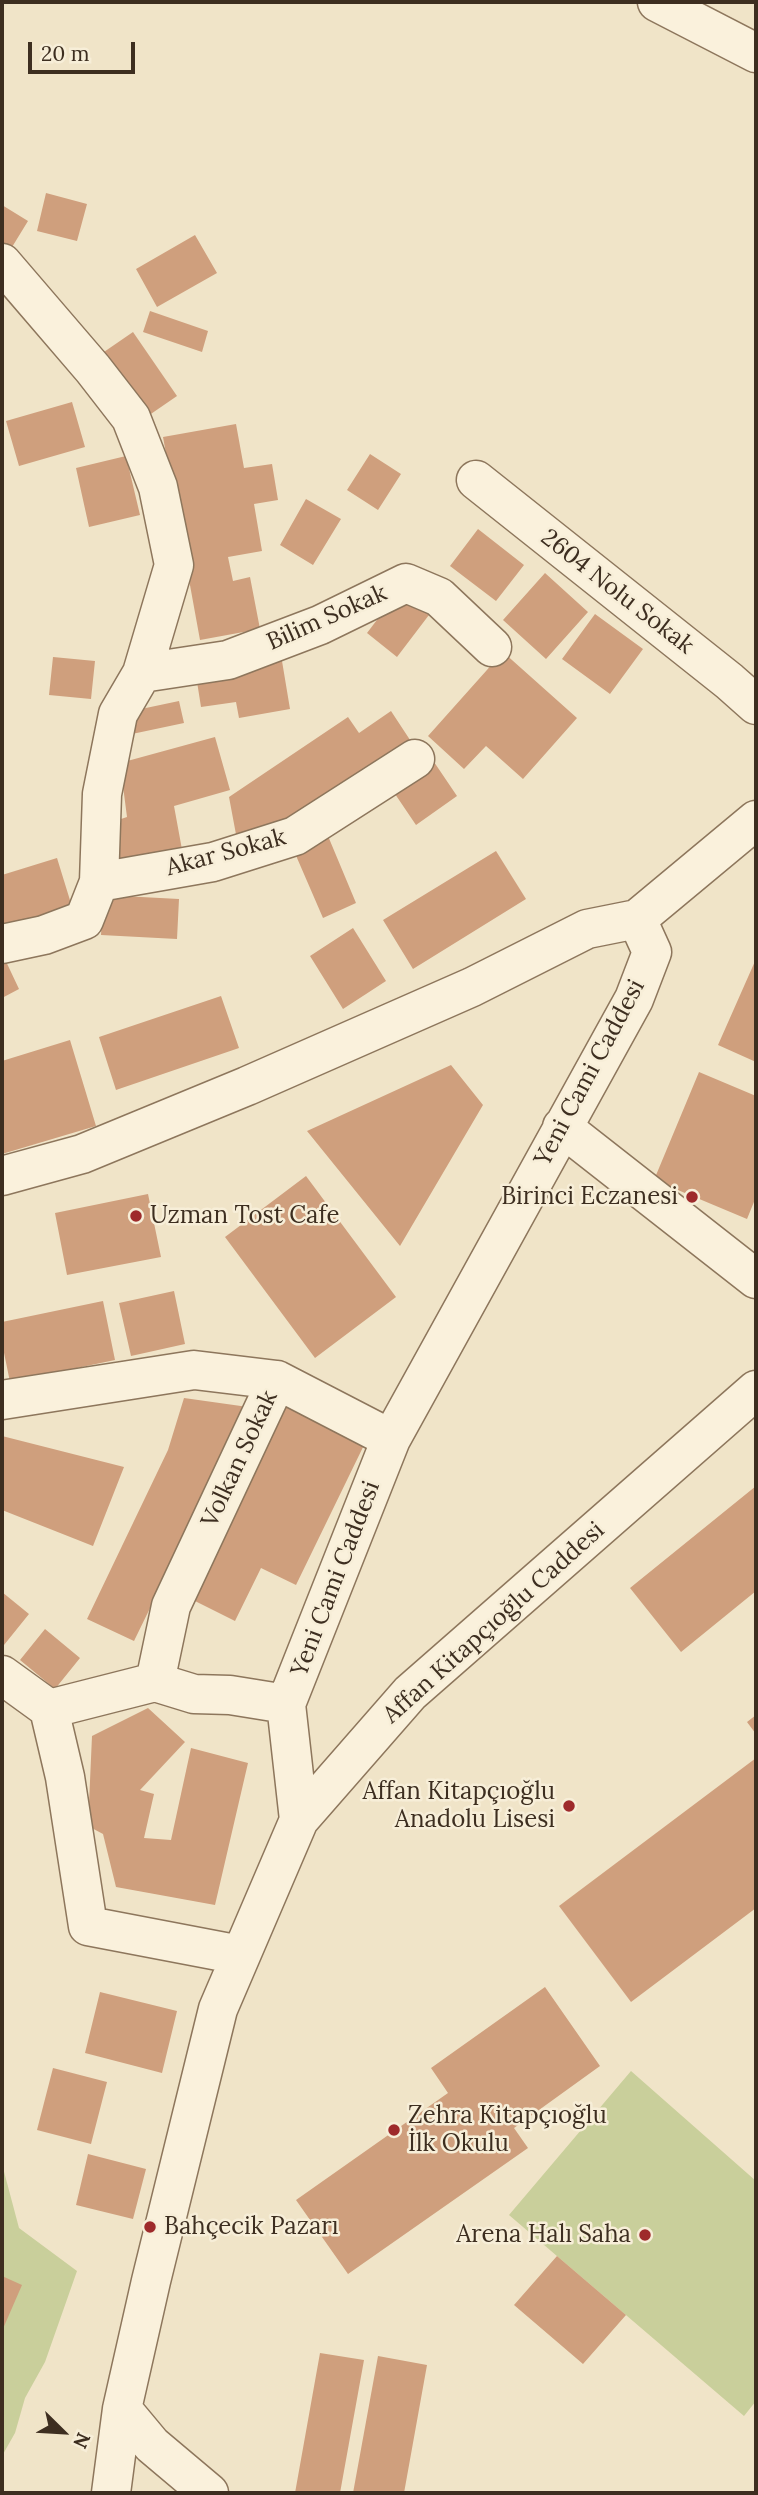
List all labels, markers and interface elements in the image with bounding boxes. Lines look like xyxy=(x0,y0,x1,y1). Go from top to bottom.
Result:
scale bar xyxy=(32,28,138,72)
text: 20 m xyxy=(41,40,90,67)
street label: 2604 Nolu Sokak xyxy=(535,523,699,661)
street label: Bilim Sokak xyxy=(263,579,391,657)
street label: Akar Sokak xyxy=(163,823,289,883)
street label: Yeni Cami Caddesi xyxy=(529,975,651,1171)
place label: Birinci Eczanesi xyxy=(501,1183,678,1211)
marker: Birinci Eczanesi xyxy=(684,1189,700,1205)
place label: Uzman Tost Cafe xyxy=(150,1202,339,1230)
marker: Uzman Tost Cafe xyxy=(128,1208,144,1224)
street label: Volkan Sokak xyxy=(196,1386,284,1532)
street label: Yeni Cami Caddesi xyxy=(285,1477,387,1681)
street label: Affan Kitapçıoğlu Caddesi xyxy=(378,1516,610,1730)
place label: Affan Kitapçıoğlu Anadolu Lisesi xyxy=(362,1778,555,1834)
marker: Affan Kitapçıoğlu Anadolu Lisesi xyxy=(561,1798,577,1814)
place label: Zehra Kitapçıoğlu İlk Okulu xyxy=(408,2102,607,2158)
marker: Zehra Kitapçıoğlu İlk Okulu xyxy=(386,2122,402,2138)
place label: Bahçecik Pazarı xyxy=(164,2213,338,2241)
marker: Bahçecik Pazarı xyxy=(142,2219,158,2235)
place label: Arena Halı Saha xyxy=(456,2221,631,2249)
marker: Arena Halı Saha xyxy=(637,2227,653,2243)
north arrow xyxy=(28,2397,98,2467)
text: N xyxy=(68,2429,96,2452)

